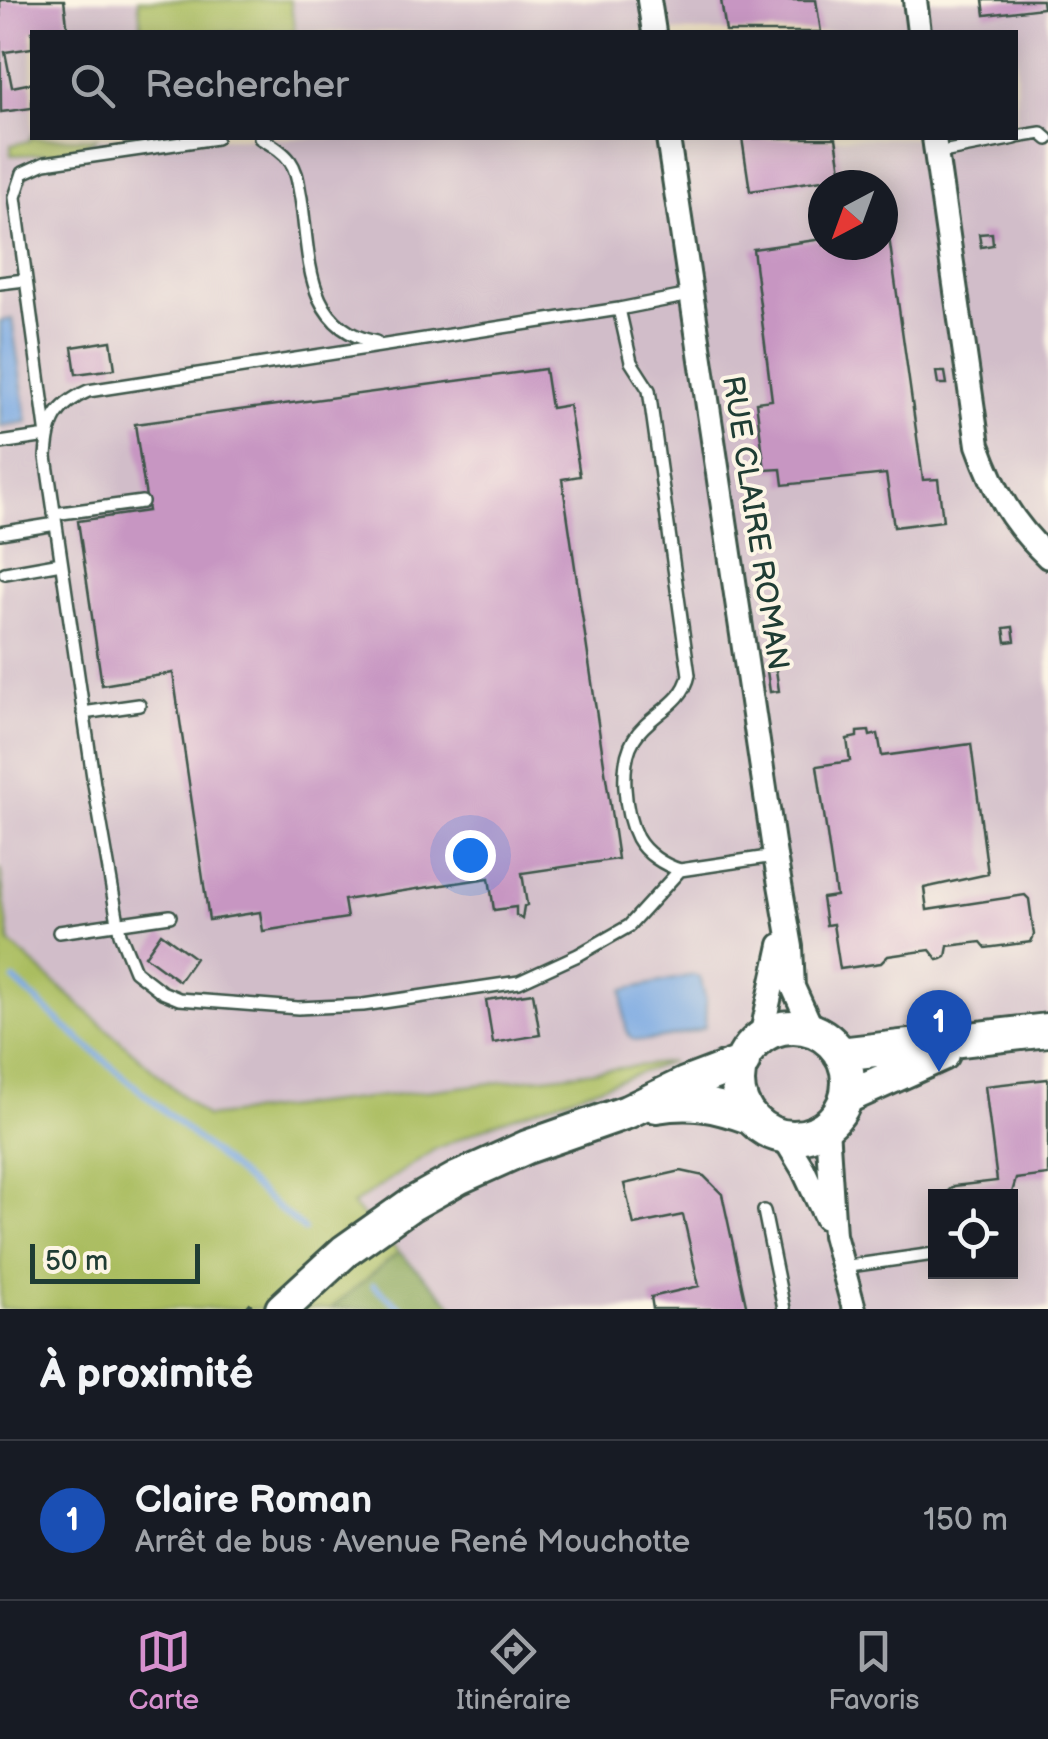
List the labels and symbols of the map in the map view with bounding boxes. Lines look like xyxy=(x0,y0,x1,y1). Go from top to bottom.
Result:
north arrow xyxy=(808,170,898,260)
street label: RUE CLAIRE ROMAN xyxy=(714,373,796,673)
your location xyxy=(445,830,496,881)
pin: 1 xyxy=(906,990,972,1072)
scale bar xyxy=(30,1239,200,1284)

